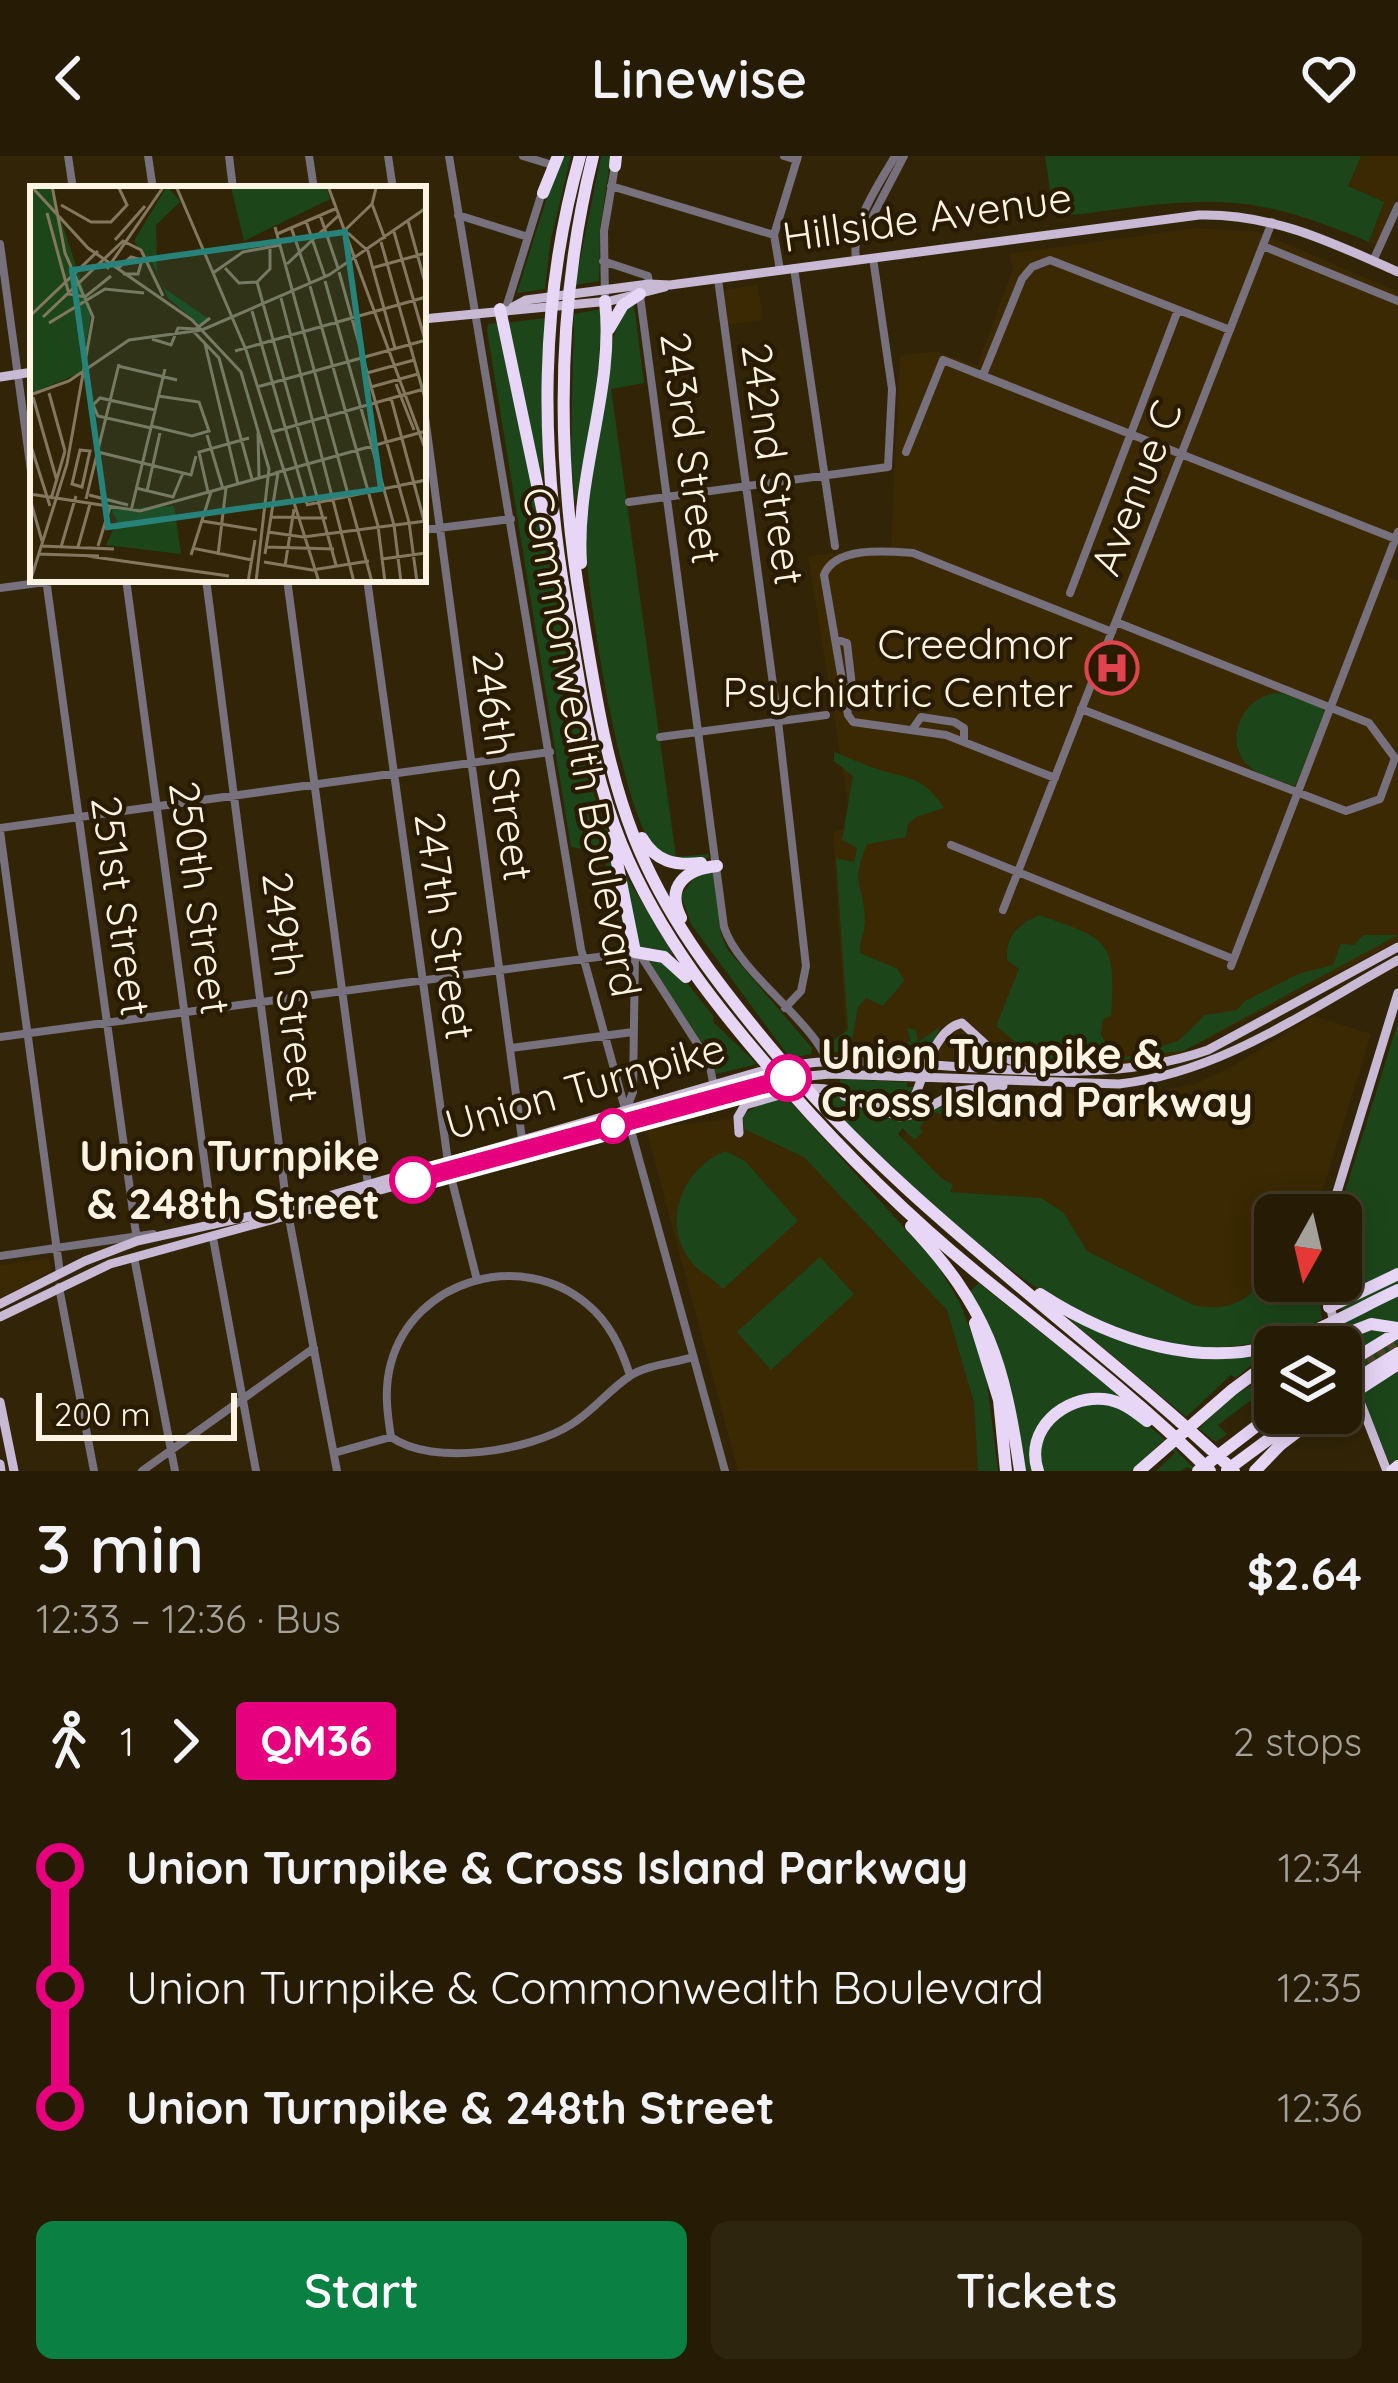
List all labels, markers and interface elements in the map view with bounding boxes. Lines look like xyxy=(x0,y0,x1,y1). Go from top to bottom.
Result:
text: Linewise xyxy=(591,44,807,112)
icon: back xyxy=(36,45,102,111)
icon: heart xyxy=(1296,45,1362,111)
street label: Hillside Avenue xyxy=(779,170,1075,263)
inset map xyxy=(30,186,426,582)
street label: 243rd Street xyxy=(649,329,734,567)
street label: 242nd Street xyxy=(730,339,817,588)
street label: Avenue C xyxy=(1078,393,1193,583)
street label: Commonwealth Boulevard xyxy=(512,483,653,1001)
place label: Creedmor Psychiatric Center xyxy=(723,617,1073,718)
hospital icon: Creedmor Psychiatric Center xyxy=(1084,640,1140,696)
street label: 246th Street xyxy=(461,648,546,884)
street label: 250th Street xyxy=(158,778,243,1018)
street label: 251st Street xyxy=(80,792,163,1019)
street label: 247th Street xyxy=(403,809,488,1043)
street label: 249th Street xyxy=(251,869,332,1105)
street label: Union Turnpike xyxy=(439,1020,731,1151)
place label: Union Turnpike & Cross Island Parkway xyxy=(821,1027,1253,1128)
marker: Union Turnpike & Cross Island Parkway xyxy=(766,1056,810,1100)
unlabelled marker xyxy=(597,1110,629,1142)
place label: Union Turnpike & 248th Street xyxy=(79,1129,380,1230)
marker: Union Turnpike & 248th Street xyxy=(391,1158,435,1202)
north arrow xyxy=(1254,1194,1362,1302)
map controls xyxy=(1254,1194,1362,1434)
button: layers xyxy=(1254,1326,1362,1434)
scale bar xyxy=(36,1387,237,1440)
text: 200 m xyxy=(54,1393,151,1434)
text: 3 min xyxy=(36,1507,204,1590)
text: $2.64 xyxy=(1247,1545,1362,1601)
text: 12:33 – 12:36 · Bus xyxy=(36,1594,341,1643)
icon: walk xyxy=(36,1708,102,1774)
icon: forward xyxy=(152,1708,218,1774)
text: QM36 xyxy=(260,1714,372,1767)
text: 1 xyxy=(120,1717,134,1766)
text: 2 stops xyxy=(1233,1717,1362,1766)
text: Union Turnpike & Cross Island Parkway xyxy=(126,1839,968,1895)
text: 12:34 xyxy=(1278,1843,1362,1892)
text: Union Turnpike & Commonwealth Boulevard xyxy=(126,1959,1044,2015)
text: 12:35 xyxy=(1277,1963,1362,2012)
text: Union Turnpike & 248th Street xyxy=(126,2079,775,2135)
text: 12:36 xyxy=(1277,2083,1362,2132)
button: Start xyxy=(36,2221,687,2359)
button: Tickets xyxy=(711,2221,1362,2359)

